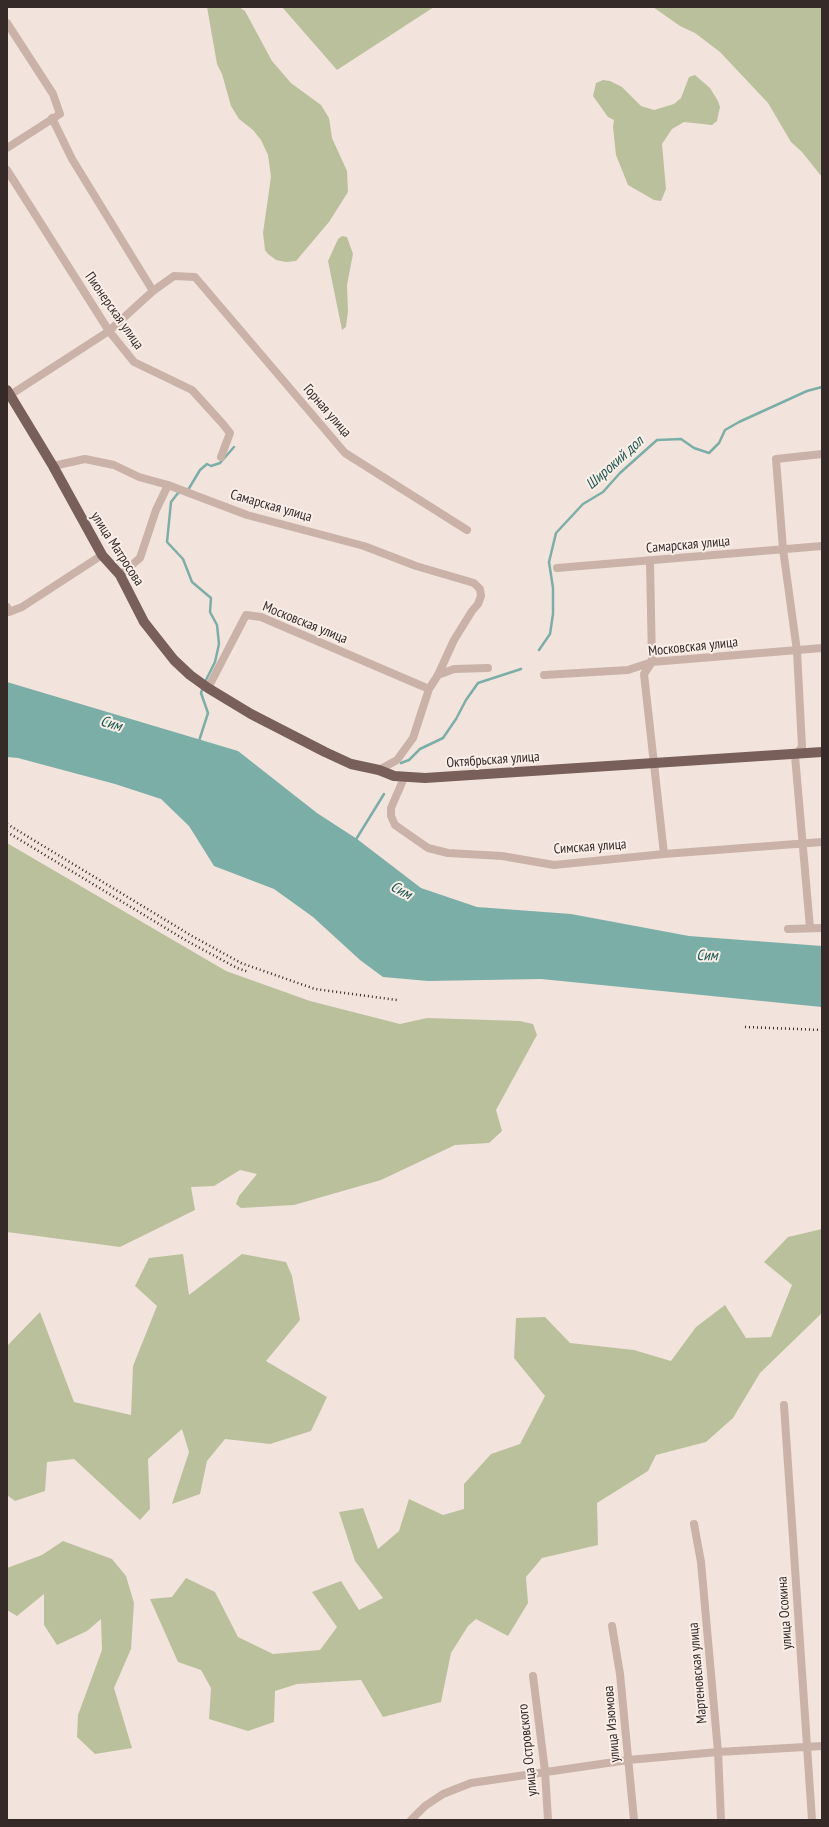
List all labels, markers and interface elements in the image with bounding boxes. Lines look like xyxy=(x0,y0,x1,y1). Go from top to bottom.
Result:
street label: Пионерская улица xyxy=(81,269,147,353)
street label: Горная улица xyxy=(299,381,355,441)
water label: Широкий дол xyxy=(582,432,648,494)
street label: Самарская улица xyxy=(228,486,314,526)
street label: улица Матросова xyxy=(87,509,147,589)
street label: Самарская улица xyxy=(645,533,731,557)
street label: Московская улица xyxy=(260,598,350,648)
street label: Московская улица xyxy=(647,634,739,660)
water label: Сим xyxy=(98,712,124,736)
street label: Октябрьская улица xyxy=(446,748,540,772)
street label: Симская улица xyxy=(553,836,627,858)
water label: Сим xyxy=(387,878,415,904)
water label: Сим xyxy=(696,947,718,965)
street label: улица Осокина xyxy=(774,1576,796,1650)
street label: Мартеновская улица xyxy=(685,1622,711,1724)
street label: улица Изюмова xyxy=(600,1685,624,1763)
street label: улица Островского xyxy=(515,1703,541,1797)

